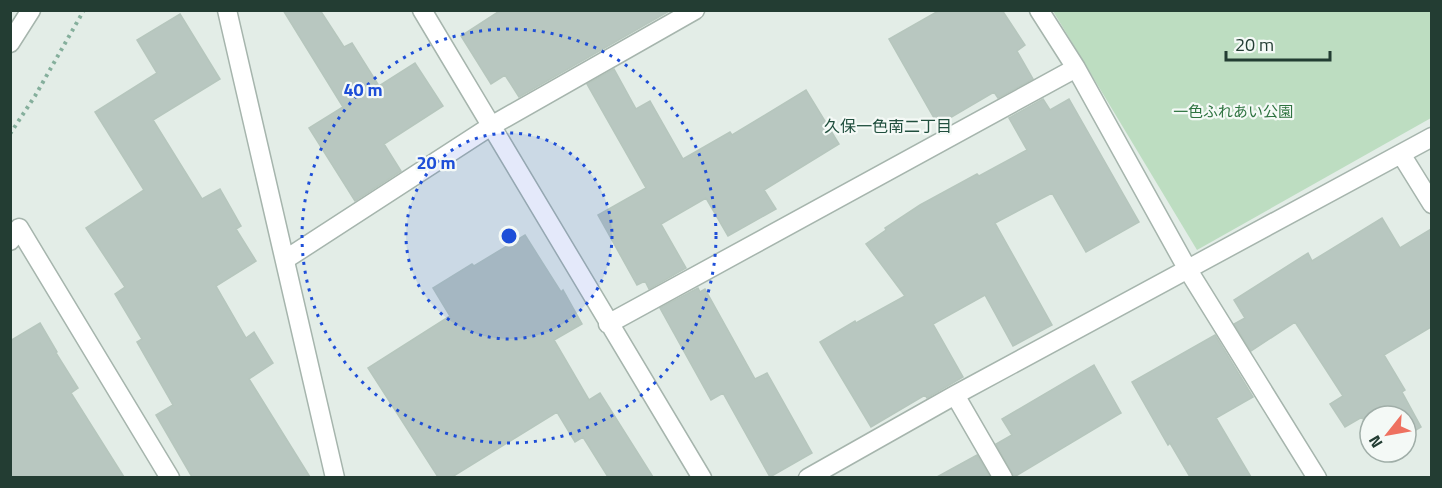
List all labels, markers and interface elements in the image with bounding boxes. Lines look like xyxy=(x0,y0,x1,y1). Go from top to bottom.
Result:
scale bar xyxy=(1226,24,1330,62)
text: 20 m xyxy=(1235,31,1274,58)
text: 40 m xyxy=(343,76,383,103)
park label: 一色ふれあい公園 xyxy=(1173,100,1293,123)
district label: 久保一色南二丁目 xyxy=(824,114,952,138)
text: 20 m xyxy=(416,149,456,176)
centre of rings xyxy=(499,226,519,246)
north arrow xyxy=(1358,404,1418,464)
text: N xyxy=(1362,431,1388,453)

